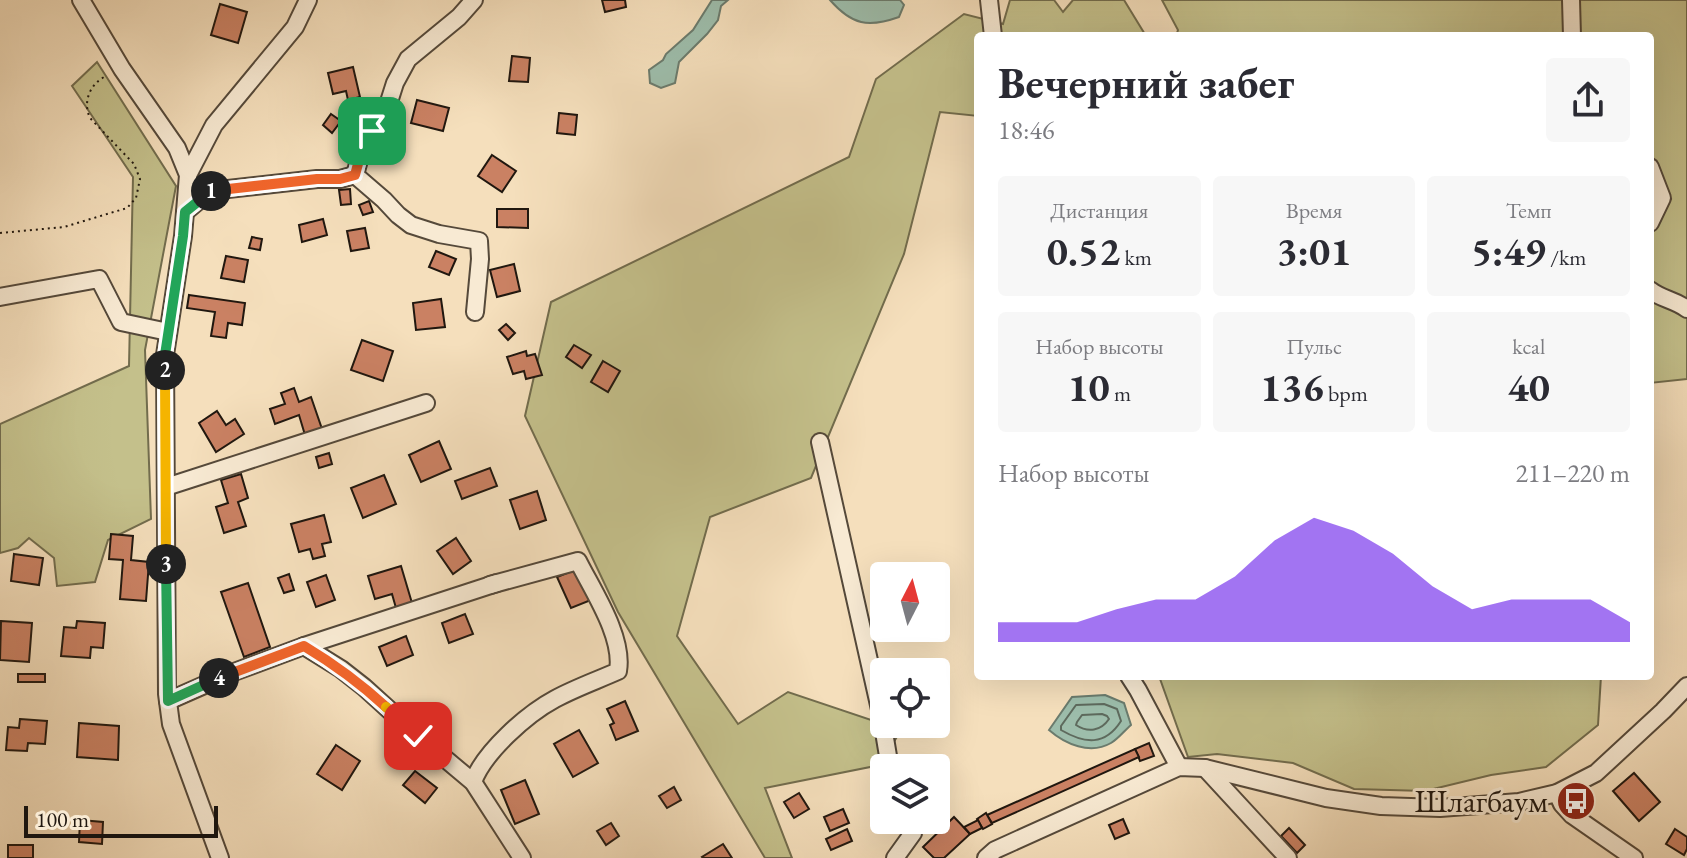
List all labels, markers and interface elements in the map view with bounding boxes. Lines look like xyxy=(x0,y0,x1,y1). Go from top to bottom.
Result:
text: Вечерний забег xyxy=(998,54,1294,111)
button: share xyxy=(1546,58,1630,142)
pin xyxy=(338,97,406,165)
icon: arrive xyxy=(350,109,394,153)
text: 18:46 xyxy=(998,113,1054,147)
pin: 1 xyxy=(191,171,231,211)
text: 1 xyxy=(205,176,217,205)
text: Дистанция xyxy=(1050,196,1148,225)
text: Время xyxy=(1286,196,1342,225)
text: Темп xyxy=(1506,196,1552,225)
text: 0.52 xyxy=(1047,225,1120,277)
text: 3:01 xyxy=(1277,225,1351,277)
text: 5:49 xyxy=(1471,225,1546,277)
text: km xyxy=(1120,243,1152,272)
text: /km xyxy=(1546,243,1586,272)
text: Набор высоты xyxy=(1035,332,1163,361)
text: Пульс xyxy=(1286,332,1342,361)
text: kcal xyxy=(1512,332,1545,361)
pin: 2 xyxy=(145,350,185,390)
text: 2 xyxy=(159,355,171,384)
text: 10 xyxy=(1067,361,1110,413)
text: 136 xyxy=(1260,361,1324,413)
text: 40 xyxy=(1508,361,1550,413)
text: m xyxy=(1110,379,1131,408)
text: bpm xyxy=(1324,379,1368,408)
text: Набор высоты xyxy=(998,456,1149,490)
text: 211–220 m xyxy=(1515,456,1630,490)
pin: 3 xyxy=(146,544,186,584)
text: 3 xyxy=(160,549,172,578)
north arrow xyxy=(870,562,950,642)
map controls xyxy=(870,562,950,834)
pin: 4 xyxy=(199,658,239,698)
button: locate xyxy=(870,658,950,738)
text: 4 xyxy=(213,663,225,692)
pin xyxy=(384,702,452,770)
icon: check xyxy=(396,714,440,758)
button: layers xyxy=(870,754,950,834)
place label: Шлагбаум xyxy=(1414,780,1548,822)
bus stop icon: Шлагбаум xyxy=(1555,780,1597,822)
scale bar xyxy=(24,802,218,838)
text: 100 m xyxy=(36,805,89,834)

